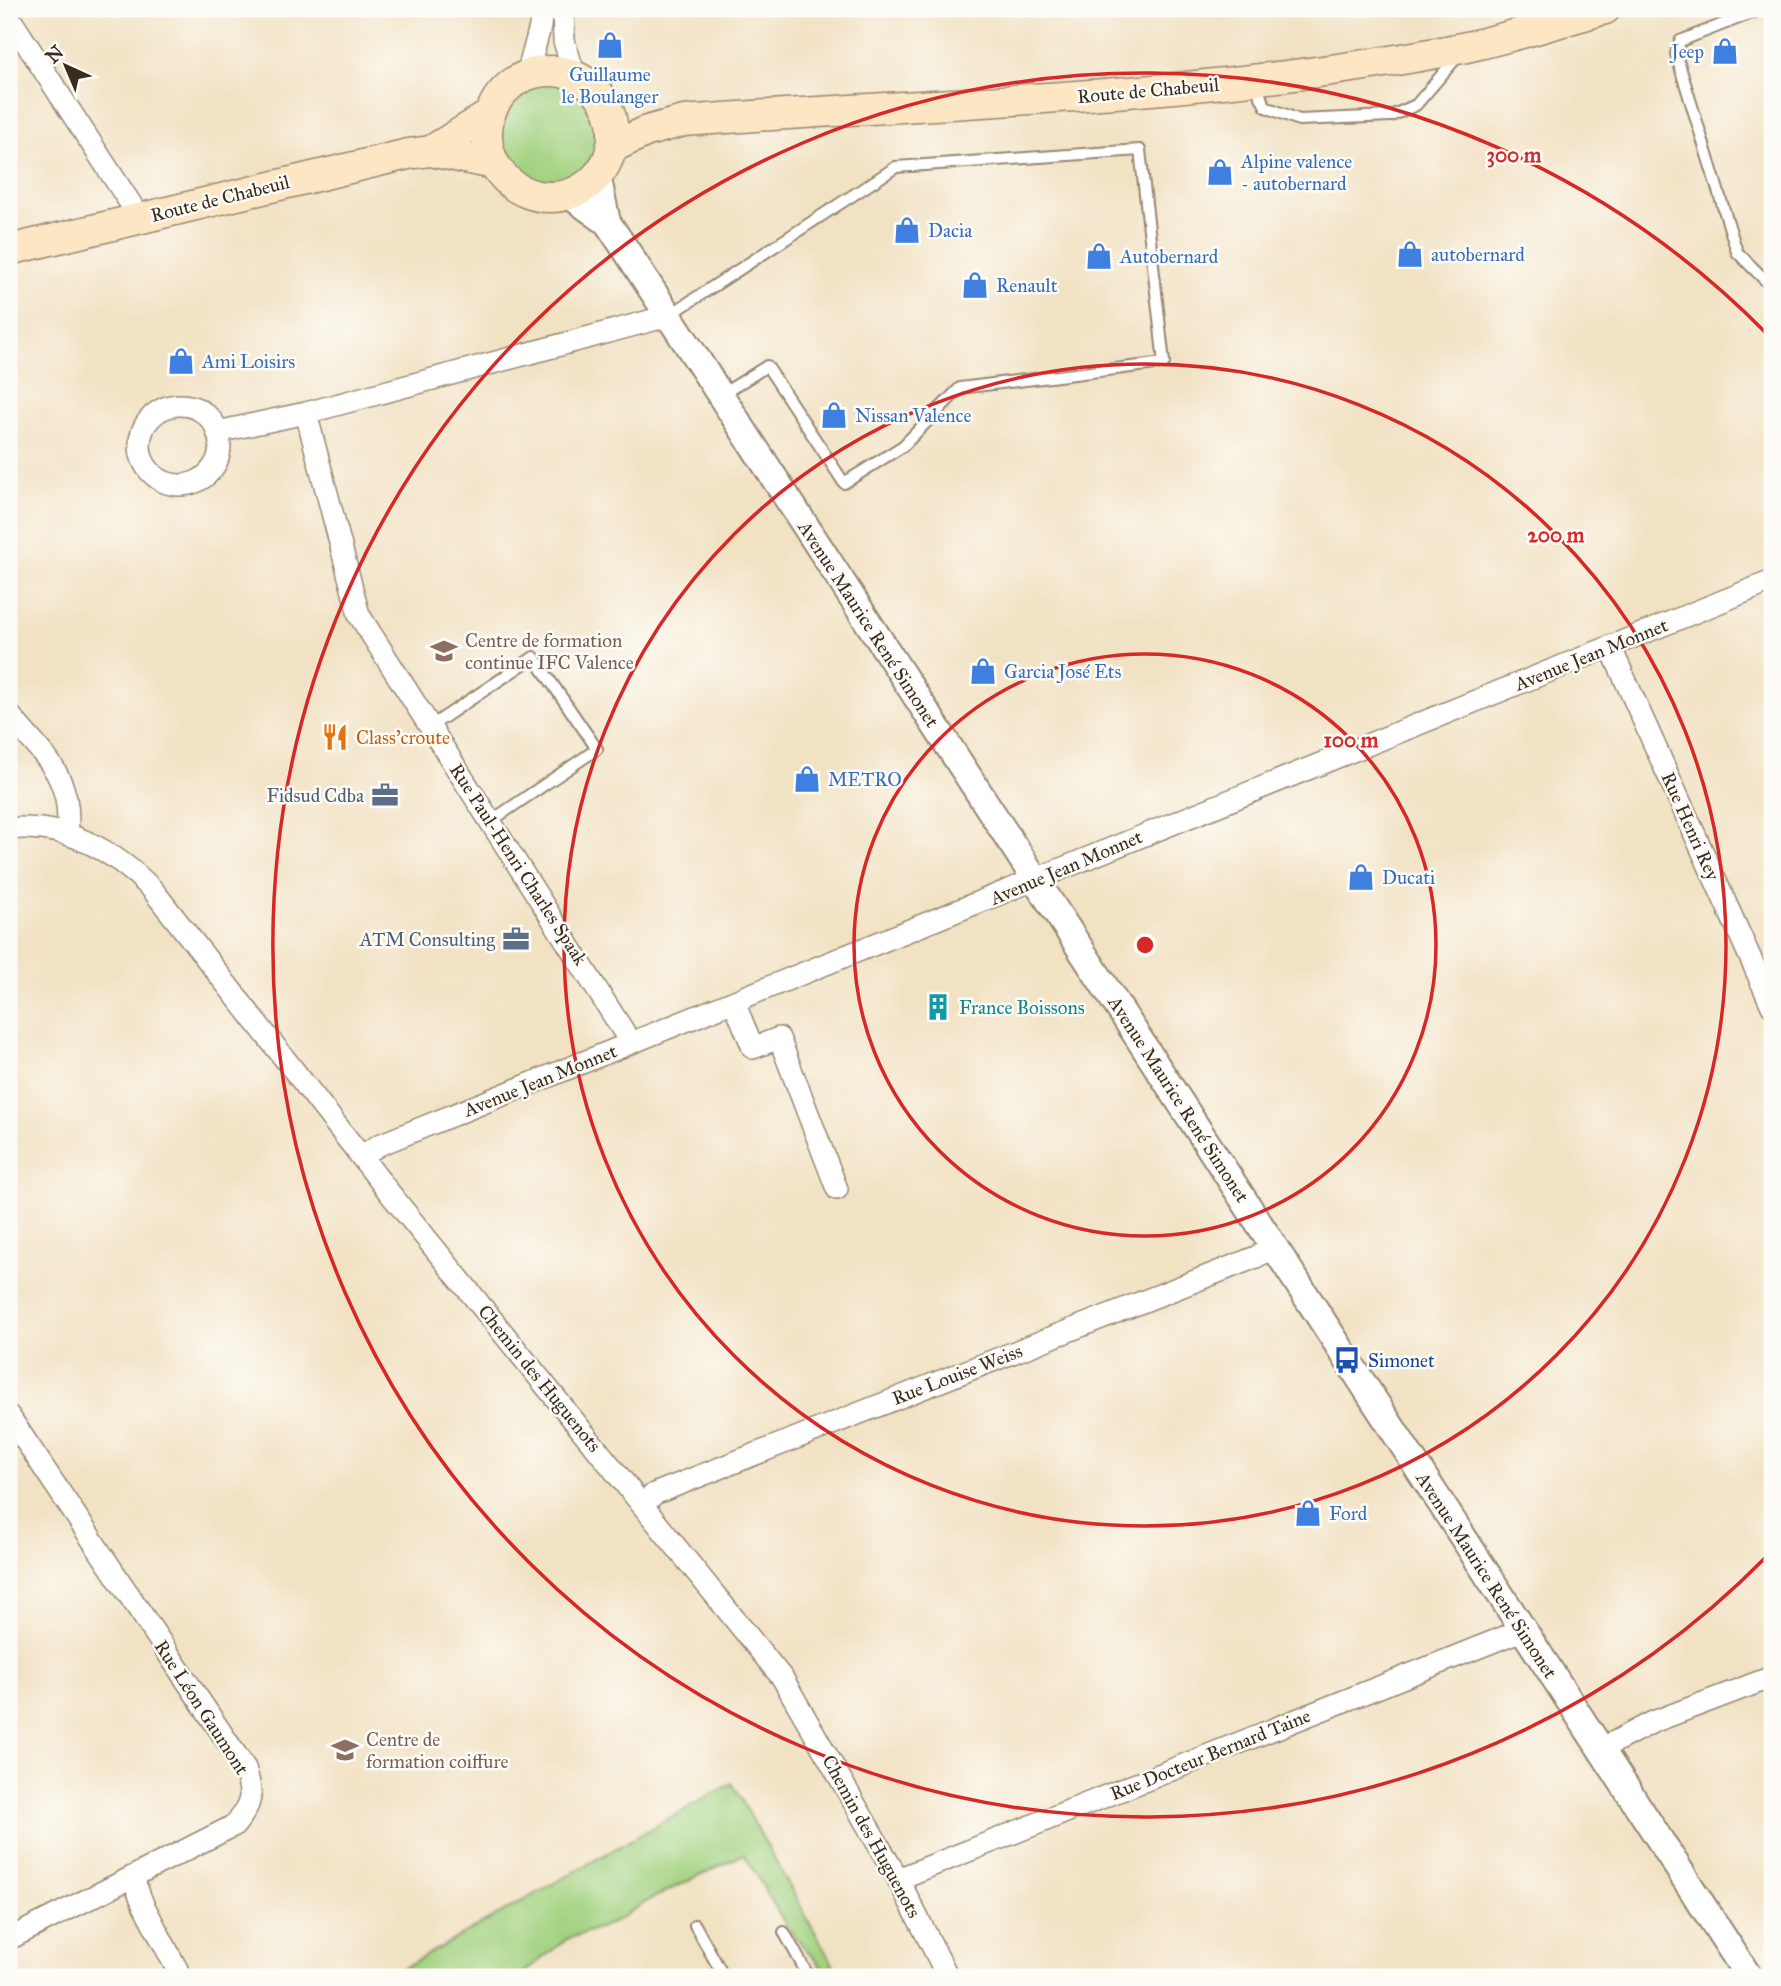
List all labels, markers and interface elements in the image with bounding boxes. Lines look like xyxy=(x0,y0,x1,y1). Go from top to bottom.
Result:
shop icon: Guillaume le Boulanger xyxy=(595,30,625,60)
north arrow xyxy=(32,32,102,102)
shop icon: Jeep xyxy=(1710,36,1740,66)
text: N xyxy=(41,40,68,68)
place label: Jeep xyxy=(1669,40,1704,64)
place label: Guillaume le Boulanger xyxy=(562,63,659,109)
street label: Route de Chabeuil xyxy=(1076,73,1221,108)
text: 300 m xyxy=(1486,142,1542,168)
place label: Alpine valence - autobernard xyxy=(1240,150,1352,195)
shop icon: Alpine valence - autobernard xyxy=(1205,157,1235,187)
street label: Route de Chabeuil xyxy=(148,170,293,227)
shop icon: Dacia xyxy=(892,215,922,245)
place label: Dacia xyxy=(928,219,973,242)
shop icon: autobernard xyxy=(1395,239,1425,269)
shop icon: Autobernard xyxy=(1084,241,1114,271)
place label: autobernard xyxy=(1431,243,1525,266)
place label: Autobernard xyxy=(1119,245,1219,268)
shop icon: Renault xyxy=(960,270,990,300)
place label: Renault xyxy=(996,274,1058,297)
shop icon: Ami Loisirs xyxy=(166,346,196,376)
place label: Ami Loisirs xyxy=(201,350,295,373)
shop icon: Nissan Valence xyxy=(819,400,849,430)
place label: Nissan Valence xyxy=(855,404,972,427)
street label: Avenue Maurice René Simonet xyxy=(793,516,944,732)
text: 200 m xyxy=(1528,522,1585,548)
street label: Avenue Jean Monnet xyxy=(1510,613,1672,697)
place label: Centre de formation continue IFC Valence xyxy=(465,629,634,674)
school or university icon: Centre de formation continue IFC Valence xyxy=(429,636,459,666)
shop icon: Garcia José Ets xyxy=(968,656,998,686)
place label: Garcia José Ets xyxy=(1004,660,1122,684)
restaurant icon: Class'croute xyxy=(320,722,350,752)
place label: Class'croute xyxy=(356,726,450,749)
text: 100 m xyxy=(1324,727,1379,753)
street label: Rue Paul-Henri Charles Spaak xyxy=(445,759,593,970)
shop icon: METRO xyxy=(792,764,822,794)
place label: METRO xyxy=(828,768,902,791)
street label: Rue Henri Rey xyxy=(1656,768,1725,885)
office icon: Fidsud Cdba xyxy=(370,780,400,810)
place label: Fidsud Cdba xyxy=(266,784,365,807)
street label: Avenue Jean Monnet xyxy=(986,825,1146,911)
shop icon: Ducati xyxy=(1346,862,1376,892)
place label: Ducati xyxy=(1382,866,1435,889)
office icon: ATM Consulting xyxy=(501,924,531,954)
place label: ATM Consulting xyxy=(359,928,495,952)
centre of rings xyxy=(1133,933,1157,957)
street label: Avenue Maurice René Simonet xyxy=(1103,991,1254,1207)
building icon: France Boissons xyxy=(923,992,953,1022)
place label: France Boissons xyxy=(959,996,1085,1019)
street label: Avenue Jean Monnet xyxy=(459,1039,621,1123)
street label: Chemin des Huguenots xyxy=(472,1300,606,1457)
street label: Rue Louise Weiss xyxy=(889,1339,1026,1410)
bus stop icon: Simonet xyxy=(1332,1345,1362,1375)
place label: Simonet xyxy=(1368,1349,1435,1372)
street label: Avenue Maurice René Simonet xyxy=(1411,1467,1562,1683)
shop icon: Ford xyxy=(1293,1498,1323,1528)
place label: Ford xyxy=(1329,1502,1368,1525)
street label: Rue Léon Gaumont xyxy=(149,1636,254,1779)
street label: Rue Docteur Bernard Taine xyxy=(1107,1704,1314,1805)
place label: Centre de formation coiffure xyxy=(366,1728,508,1773)
school or university icon: Centre de formation coiffure xyxy=(330,1735,360,1765)
street label: Chemin des Huguenots xyxy=(816,1751,926,1922)

